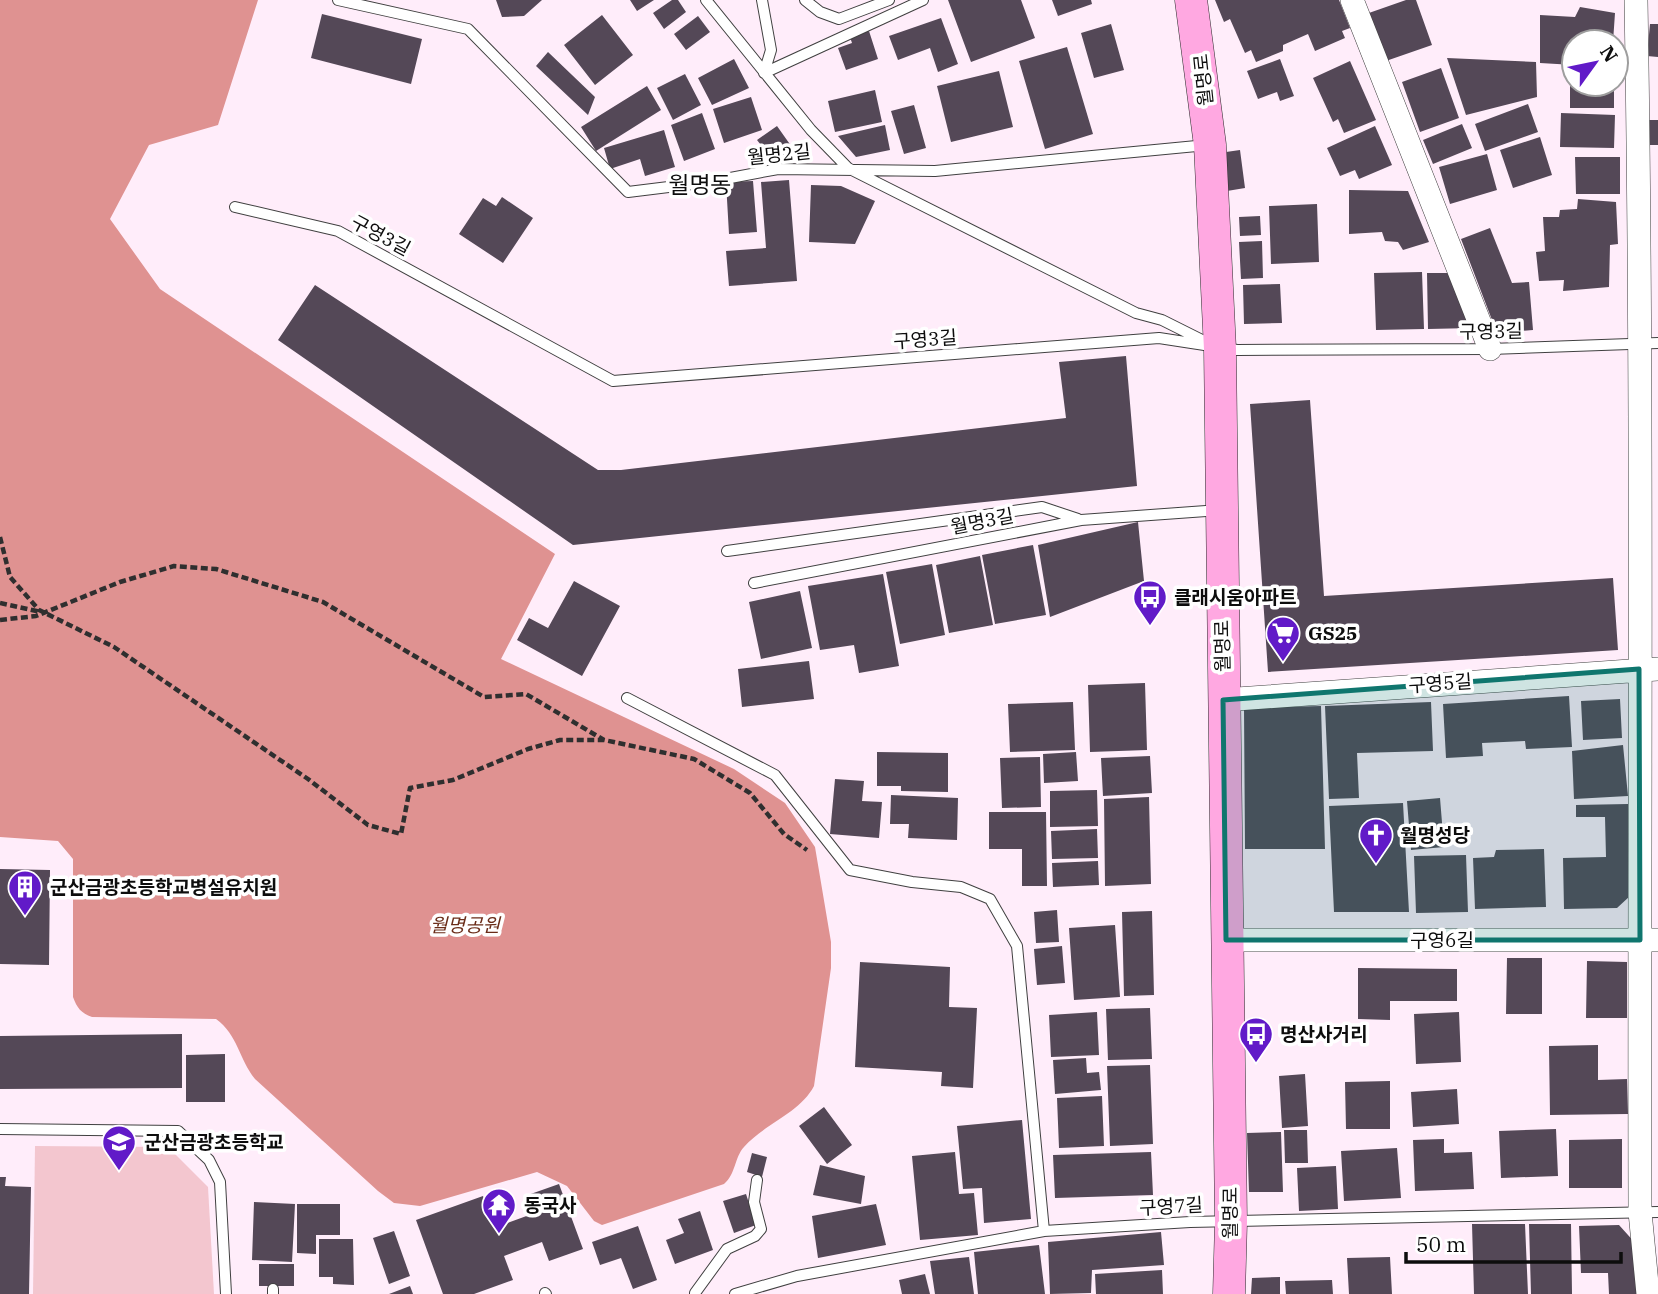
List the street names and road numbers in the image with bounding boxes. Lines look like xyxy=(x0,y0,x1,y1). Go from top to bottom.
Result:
street label: 월명로 xyxy=(1188,53,1218,107)
street label: 월명2길 xyxy=(746,139,812,169)
street label: 구영3길 xyxy=(347,209,415,261)
street label: 구영3길 xyxy=(1459,318,1523,344)
street label: 구영3길 xyxy=(892,325,958,353)
street label: 월명3길 xyxy=(948,503,1016,539)
street label: 월명로 xyxy=(1210,620,1234,672)
street label: 구영5길 xyxy=(1407,669,1473,697)
street label: 구영6길 xyxy=(1410,928,1474,952)
street label: 월명로 xyxy=(1218,1187,1242,1239)
street label: 구영7길 xyxy=(1138,1192,1204,1220)

